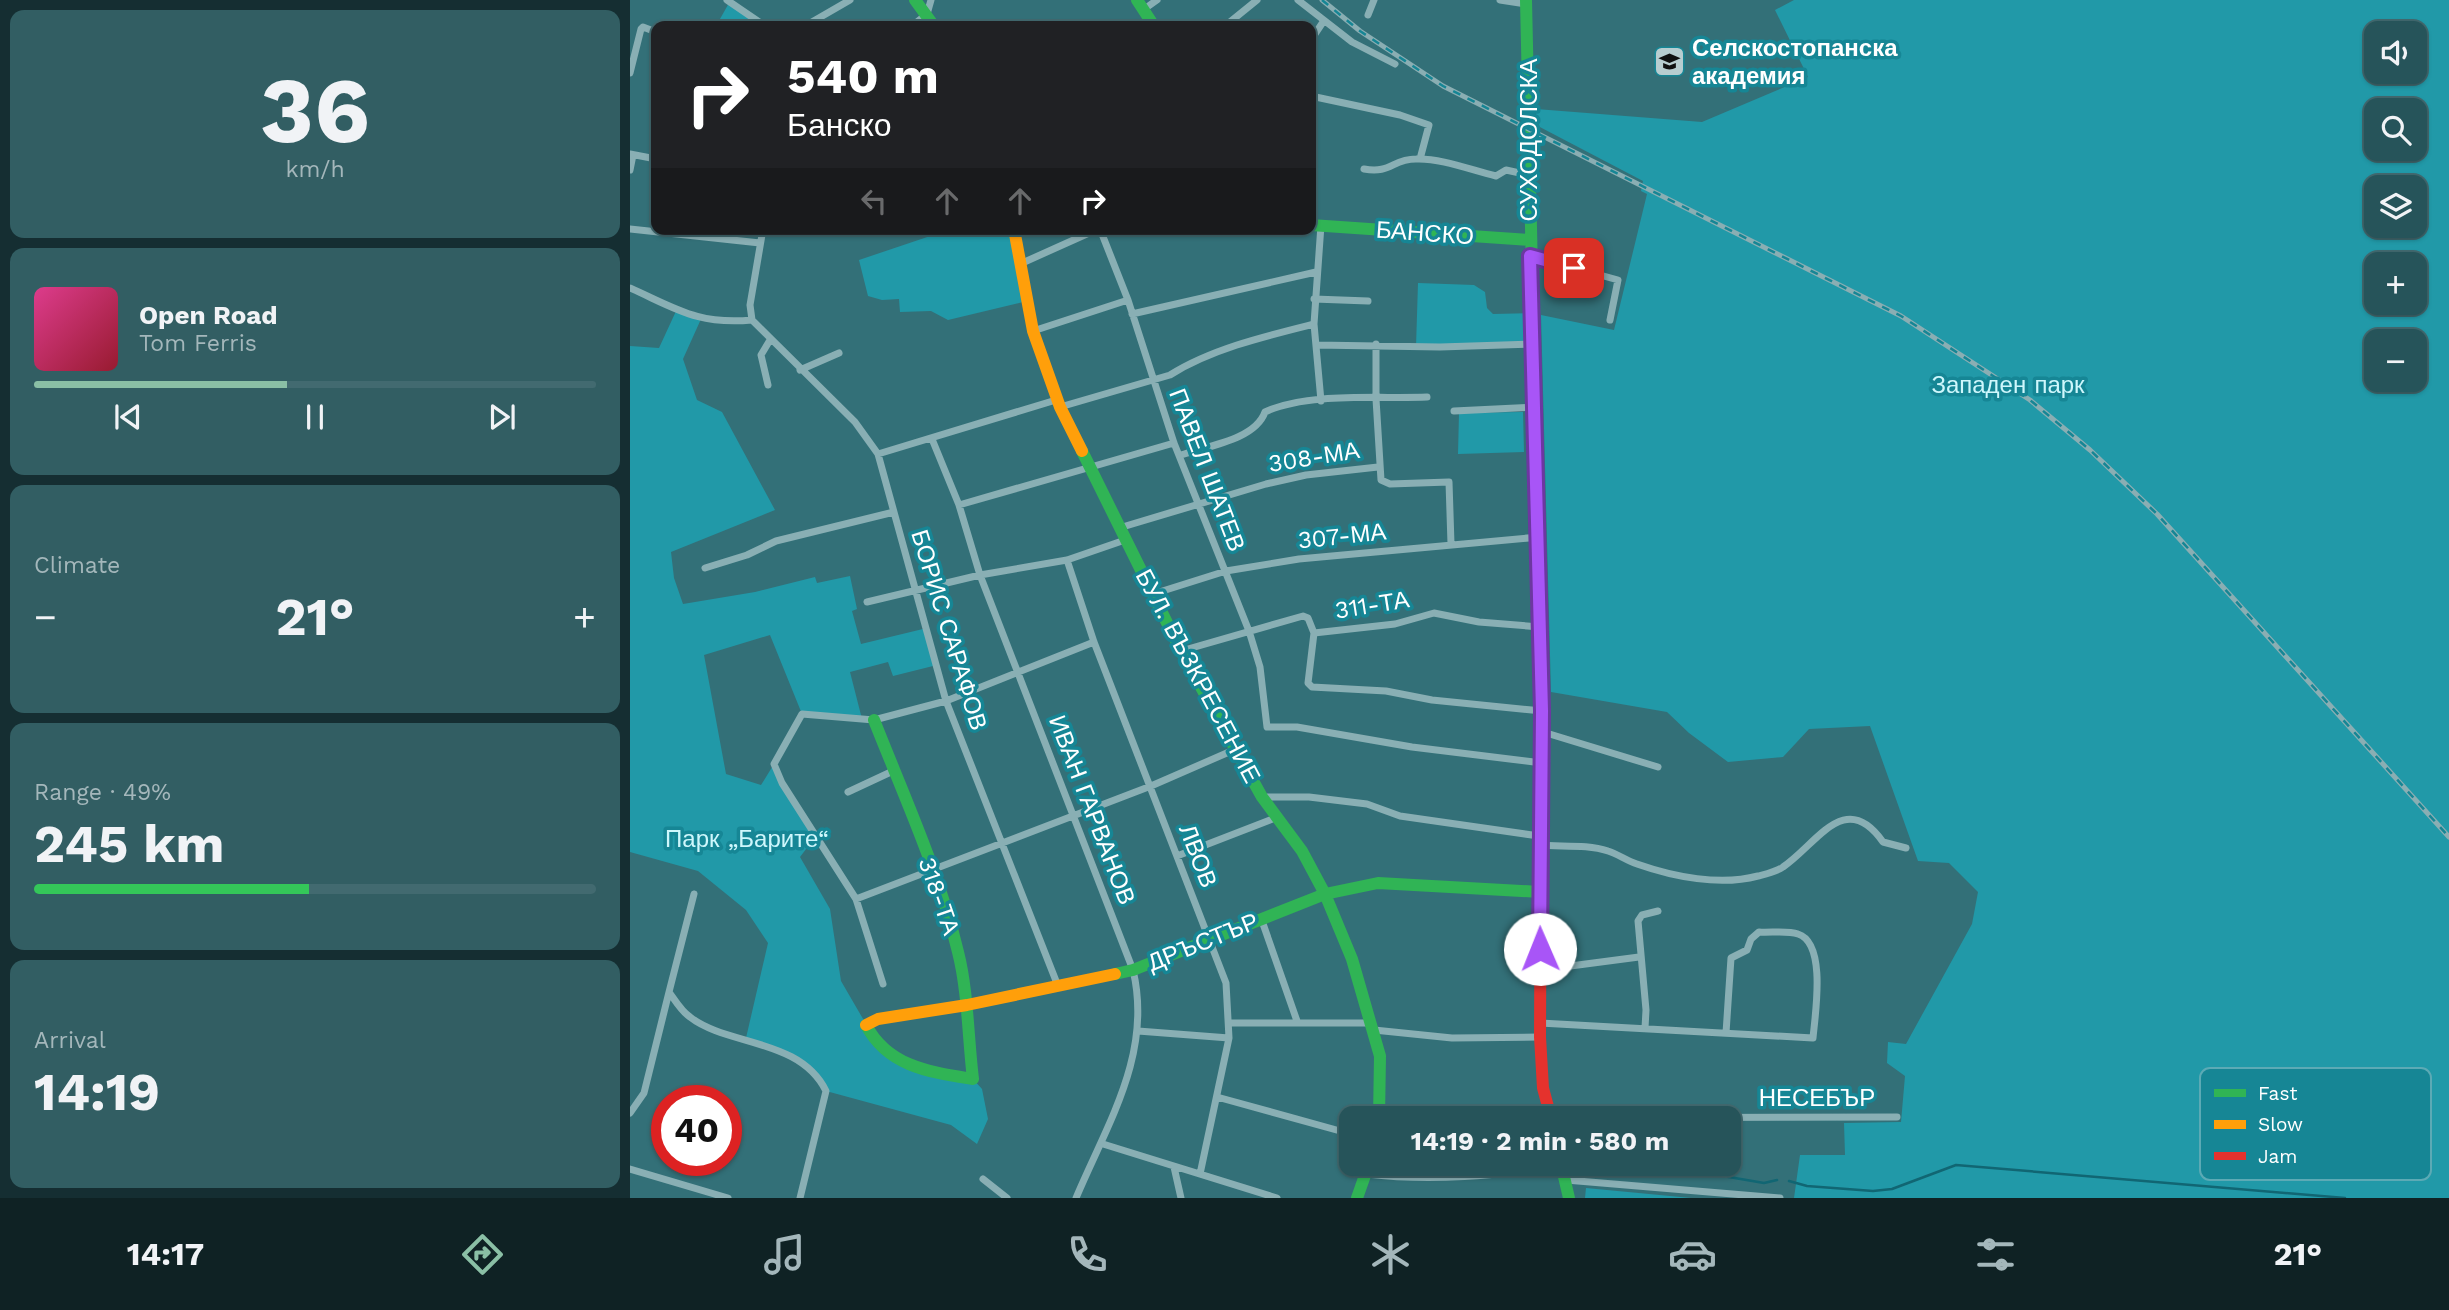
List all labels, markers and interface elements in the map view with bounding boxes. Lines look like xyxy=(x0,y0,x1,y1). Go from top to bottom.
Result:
map controls xyxy=(2364,21,2427,392)
button: sound xyxy=(2364,21,2427,84)
place label: Селскостопанска академия xyxy=(1692,34,1898,90)
school or university icon: Селскостопанска академия xyxy=(1652,45,1686,79)
text: 540 m xyxy=(787,47,939,105)
icon: right xyxy=(672,49,763,140)
text: 36 xyxy=(260,57,370,164)
street label: СУХОДОЛСКА xyxy=(1515,59,1543,221)
button: search xyxy=(2364,98,2427,161)
text: Банско xyxy=(787,106,892,144)
text: km/h xyxy=(285,156,345,183)
button: layers xyxy=(2364,175,2427,238)
icon: left xyxy=(855,182,893,220)
icon: ahead xyxy=(928,182,966,220)
icon: ahead xyxy=(1001,182,1039,220)
icon: right xyxy=(1074,182,1112,220)
street label: БАНСКО xyxy=(1375,216,1475,250)
pin xyxy=(1544,238,1604,298)
icon: arrive xyxy=(1555,249,1593,287)
button: + xyxy=(2364,252,2427,315)
text: Open Road xyxy=(139,300,277,330)
button: − xyxy=(2364,329,2427,392)
text: Tom Ferris xyxy=(139,330,257,357)
park label: Западен парк xyxy=(1931,371,2085,399)
street label: ПАВЕЛ ШАТЕВ xyxy=(1163,385,1251,555)
icon: previous xyxy=(109,398,147,436)
icon: pause xyxy=(296,398,334,436)
icon: next xyxy=(483,398,521,436)
street label: 308-МА xyxy=(1266,436,1362,478)
street label: 307-МА xyxy=(1296,517,1388,555)
street label: БОРИС САРАФОВ xyxy=(905,526,993,734)
text: Climate xyxy=(34,552,120,579)
street label: БУЛ. ВЪЗКРЕСЕНИЕ xyxy=(1130,564,1266,788)
street label: 311-ТА xyxy=(1333,585,1411,625)
text: 21° xyxy=(275,587,355,648)
text: − xyxy=(34,595,57,639)
text: + xyxy=(573,595,596,639)
street label: ИВАН ГАРВАНОВ xyxy=(1043,711,1141,909)
text: Range · 49% xyxy=(34,779,171,806)
text: 245 km xyxy=(34,814,224,875)
street label: ЛВОВ xyxy=(1173,820,1223,892)
park label: Парк „Барите“ xyxy=(665,825,829,853)
street label: 318-ТА xyxy=(913,854,965,938)
street label: ДРЪСТЪР xyxy=(1143,907,1263,977)
position arrow xyxy=(1503,912,1577,986)
text: Arrival xyxy=(34,1027,106,1054)
text: 14:19 xyxy=(34,1062,160,1123)
legend xyxy=(2200,1068,2431,1180)
text: Fast xyxy=(2258,1082,2297,1105)
street label: НЕСЕБЪР xyxy=(1759,1084,1875,1112)
speed limit sign: 40 xyxy=(651,1085,742,1176)
text: Slow xyxy=(2258,1113,2303,1136)
text: 14:19 · 2 min · 580 m xyxy=(1411,1126,1669,1156)
text: Jam xyxy=(2258,1145,2297,1168)
icon: directions xyxy=(458,1230,507,1279)
icon: music xyxy=(760,1230,809,1279)
icon: phone xyxy=(1063,1230,1112,1279)
icon: climate xyxy=(1366,1230,1415,1279)
icon: car xyxy=(1668,1230,1717,1279)
icon: filters xyxy=(1971,1230,2020,1279)
text: 14:17 xyxy=(127,1235,204,1273)
text: 21° xyxy=(2273,1235,2322,1273)

